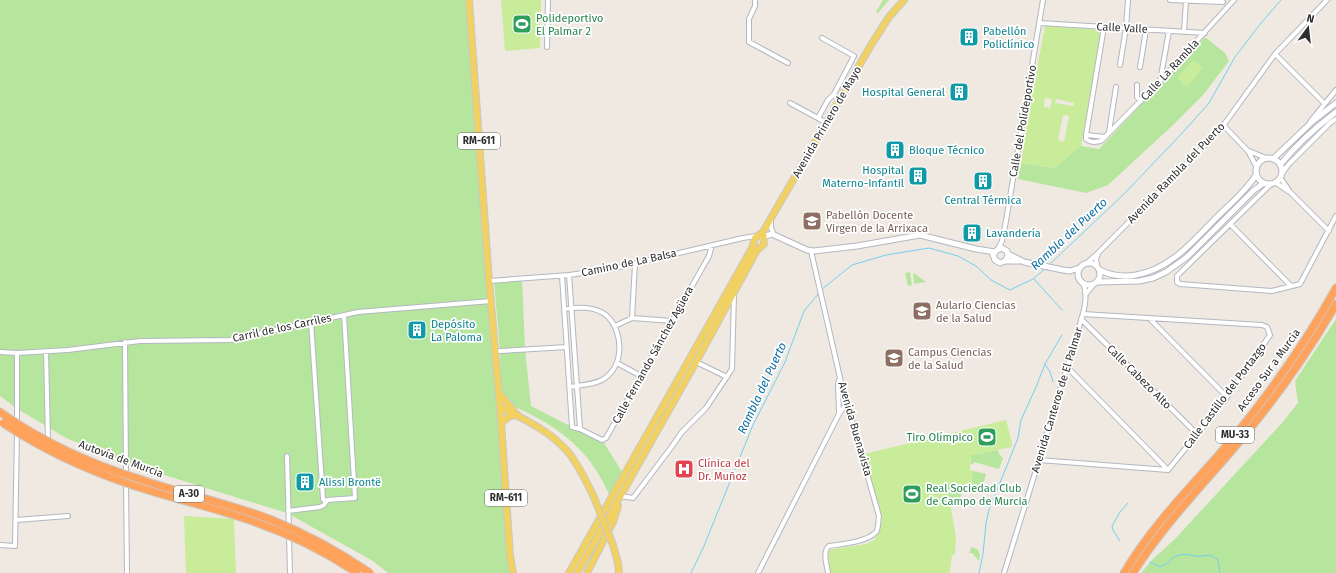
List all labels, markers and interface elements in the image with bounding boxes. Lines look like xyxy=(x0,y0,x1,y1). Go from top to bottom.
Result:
north arrow xyxy=(1288,8,1328,48)
place label: Polideportivo El Palmar 2 xyxy=(536,12,603,38)
text: N xyxy=(1305,12,1316,26)
sports icon: Polideportivo El Palmar 2 xyxy=(511,13,533,35)
street label: Calle Valle xyxy=(1096,20,1148,36)
place label: Pabellón Policlínico xyxy=(983,25,1034,51)
building icon: Pabellón Policlínico xyxy=(958,26,980,48)
street label: Calle La Rambla xyxy=(1138,37,1202,103)
street label: Avenida Primero de Mayo xyxy=(790,64,864,180)
street label: Calle del Polideportivo xyxy=(1007,64,1039,178)
building icon: Hospital General xyxy=(948,81,970,103)
place label: Hospital General xyxy=(862,86,945,99)
street label: Avenida Rambla del Puerto xyxy=(1124,120,1228,226)
road number: RM-611 xyxy=(458,133,500,149)
building icon: Bloque Técnico xyxy=(884,139,906,161)
place label: Bloque Técnico xyxy=(909,144,985,157)
place label: Hospital Materno-Infantil xyxy=(822,164,904,190)
building icon: Hospital Materno-Infantil xyxy=(907,165,929,187)
building icon: Central Térmica xyxy=(972,170,994,192)
place label: Central Térmica xyxy=(944,194,1022,207)
water label: Rambla del Puerto xyxy=(1028,195,1110,273)
place label: Pabellón Docente Virgen de la Arrixaca xyxy=(826,209,928,235)
school or university icon: Pabellón Docente Virgen de la Arrixaca xyxy=(801,210,823,232)
building icon: Lavandería xyxy=(961,222,983,244)
place label: Lavandería xyxy=(986,227,1041,240)
street label: Camino de La Balsa xyxy=(580,247,678,279)
street label: Calle Fernando Sánchez Agüera xyxy=(610,284,696,426)
place label: Aulario Ciencias de la Salud xyxy=(936,299,1016,325)
school or university icon: Aulario Ciencias de la Salud xyxy=(911,300,933,322)
street label: Carril de los Carriles xyxy=(231,311,333,345)
place label: Depósito La Paloma xyxy=(431,318,482,344)
building icon: Depósito La Paloma xyxy=(406,319,428,341)
street label: Avenida Canteros de El Palmar xyxy=(1029,325,1086,474)
street label: Acceso Sur a Murcia xyxy=(1235,326,1303,414)
water label: Rambla del Puerto xyxy=(735,340,789,436)
street label: Calle Castillo del Portazgo xyxy=(1181,341,1269,451)
street label: Calle Cabezo Alto xyxy=(1104,342,1174,412)
place label: Campus Ciencias de la Salud xyxy=(908,346,992,372)
school or university icon: Campus Ciencias de la Salud xyxy=(883,347,905,369)
street label: Avenida Buenavista xyxy=(835,380,875,478)
sports icon: Tiro Olímpico xyxy=(976,426,998,448)
road number: MU-33 xyxy=(1216,427,1254,443)
place label: Tiro Olímpico xyxy=(906,431,973,444)
street label: Autovía de Murcia xyxy=(77,438,165,480)
place label: Clínica del Dr. Muñoz xyxy=(698,457,750,483)
hospital icon: Clínica del Dr. Muñoz xyxy=(673,458,695,480)
building icon: Alissi Brontë xyxy=(294,471,316,493)
place label: Alissi Brontë xyxy=(319,476,381,489)
place label: Real Sociedad Club de Campo de Murcia xyxy=(926,482,1028,508)
sports icon: Real Sociedad Club de Campo de Murcia xyxy=(901,483,923,505)
road number: A-30 xyxy=(174,486,204,502)
road number: RM-611 xyxy=(485,490,527,506)

